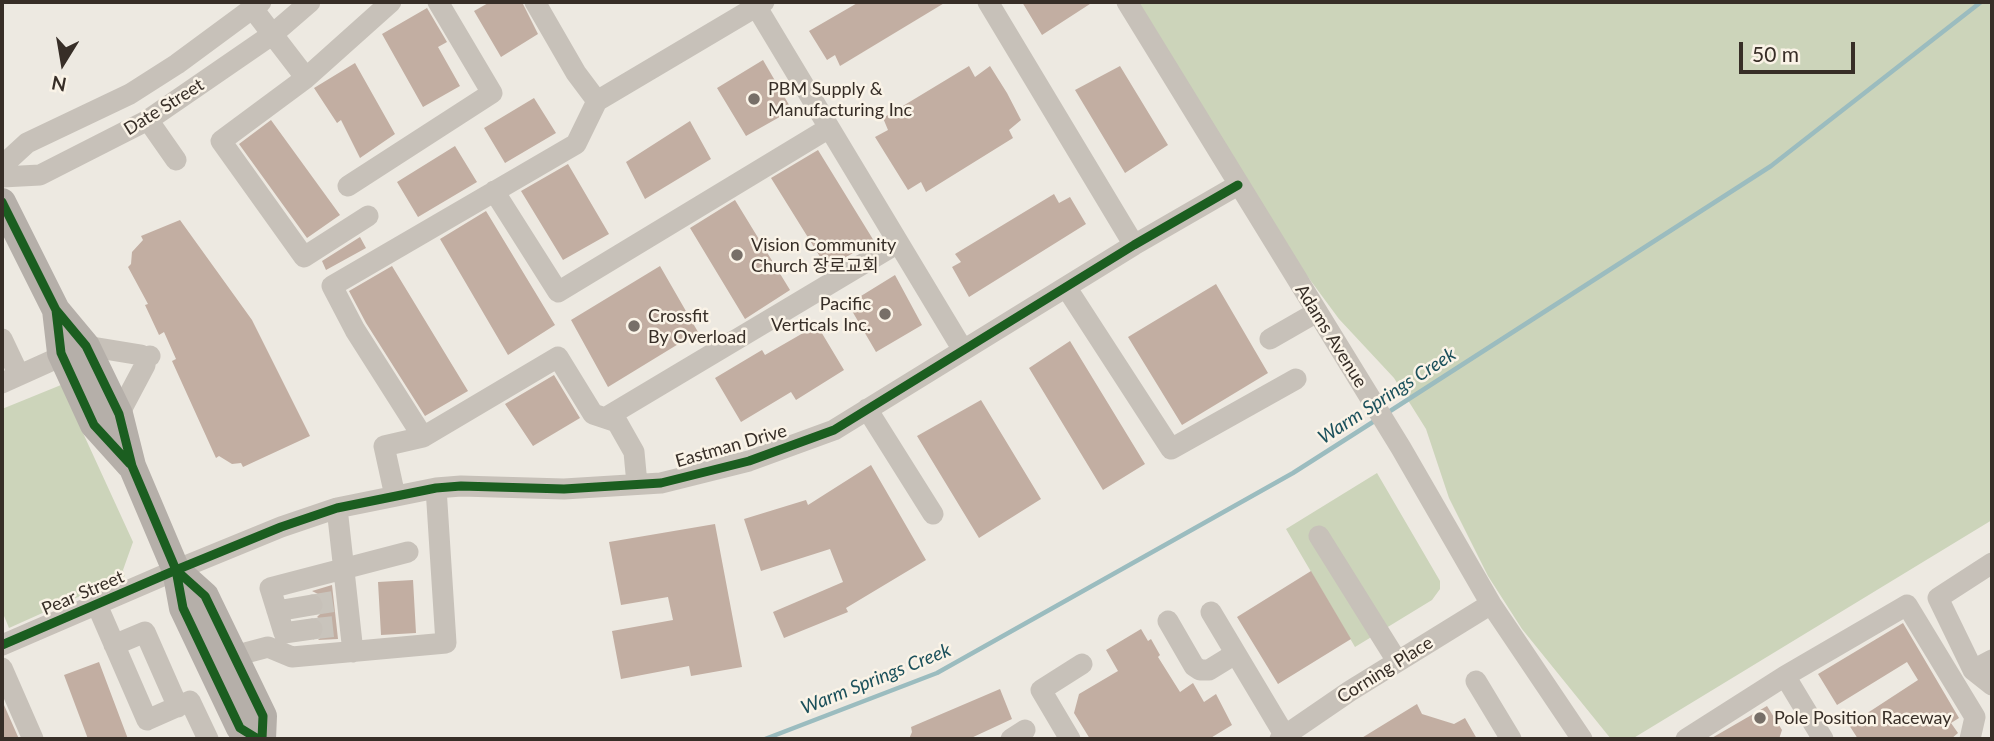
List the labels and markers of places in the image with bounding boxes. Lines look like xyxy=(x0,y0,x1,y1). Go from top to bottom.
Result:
place label: PBM Supply & Manufacturing Inc xyxy=(768,78,912,120)
marker: PBM Supply & Manufacturing Inc xyxy=(746,91,762,107)
place label: Vision Community Church 장로교회 xyxy=(751,234,896,276)
marker: Vision Community Church 장로교회 xyxy=(729,247,745,263)
place label: Pacific Verticals Inc. xyxy=(771,293,871,336)
place label: Crossfit By Overload xyxy=(648,305,746,348)
marker: Pacific Verticals Inc. xyxy=(877,306,893,322)
marker: Crossfit By Overload xyxy=(626,318,642,334)
place label: Pole Position Raceway xyxy=(1774,707,1951,729)
marker: Pole Position Raceway xyxy=(1752,710,1768,726)

